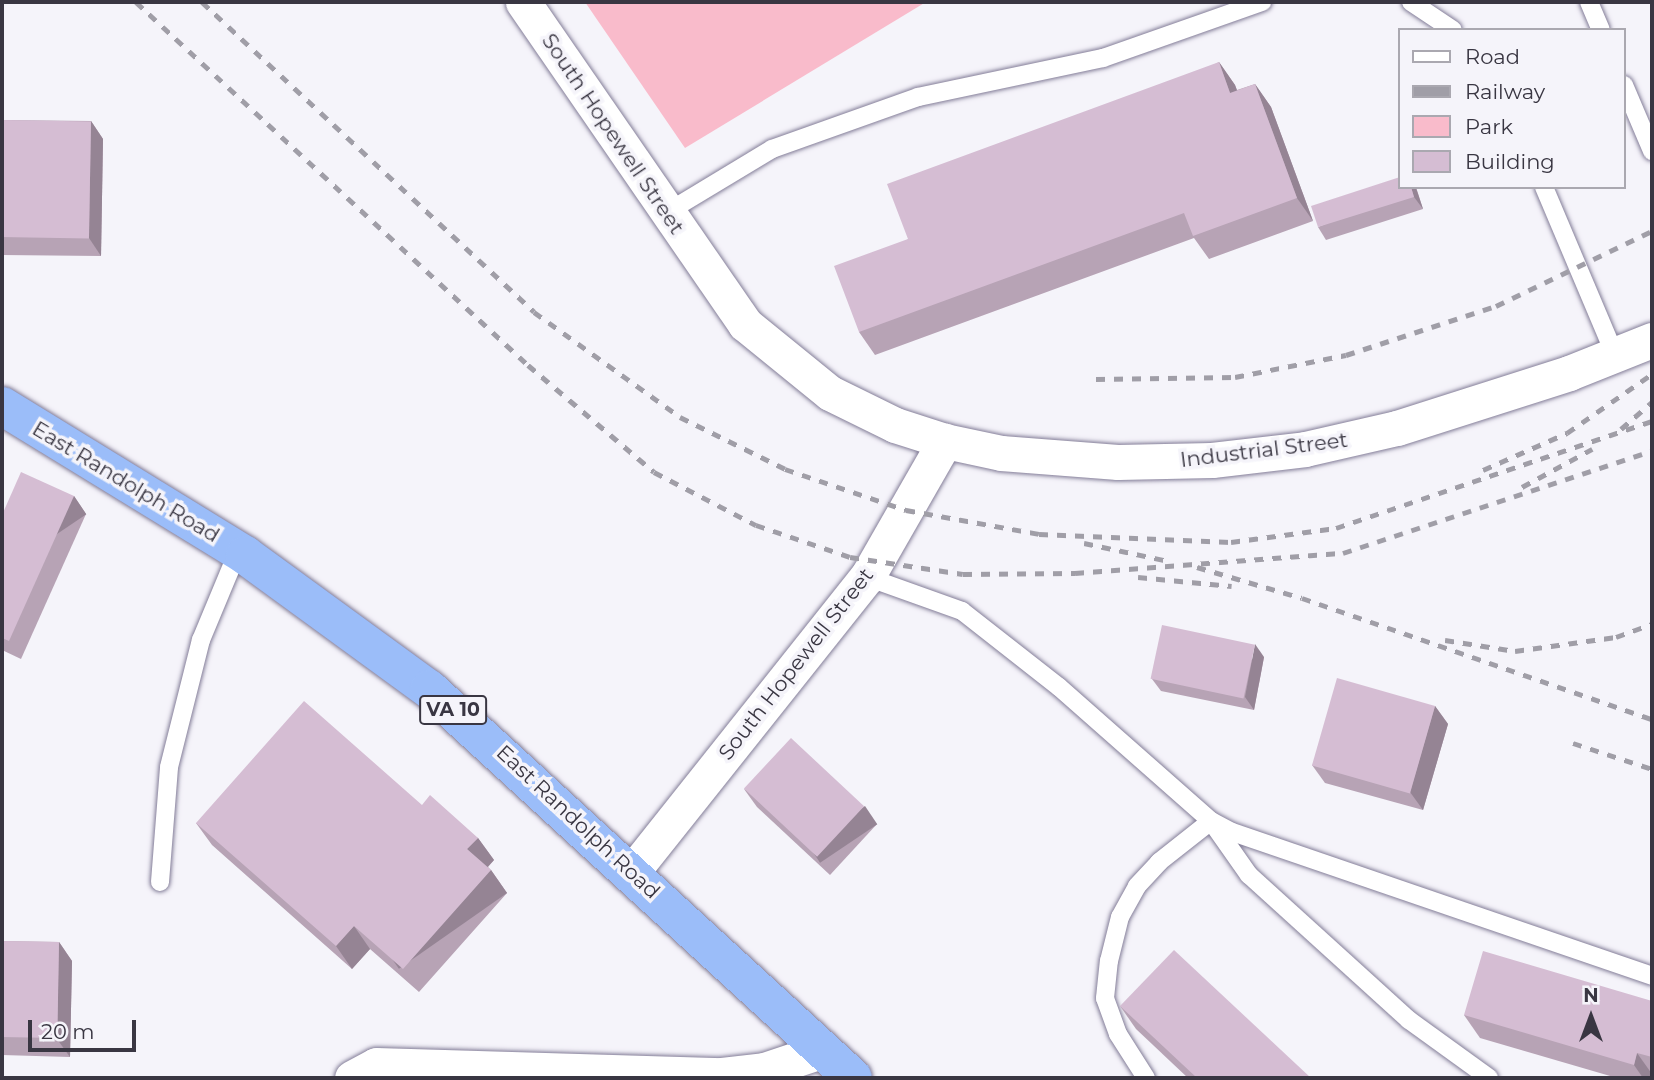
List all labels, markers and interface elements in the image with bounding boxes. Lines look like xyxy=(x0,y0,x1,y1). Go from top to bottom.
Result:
legend xyxy=(1398,28,1626,189)
street label: South Hopewell Street xyxy=(536,29,690,239)
text: Road xyxy=(1465,44,1520,69)
text: Railway xyxy=(1465,79,1545,104)
text: Park xyxy=(1465,114,1513,139)
text: Building xyxy=(1465,149,1555,174)
street label: East Randolph Road xyxy=(28,416,224,548)
street label: Industrial Street xyxy=(1179,427,1349,473)
street label: South Hopewell Street xyxy=(713,563,879,765)
road number: VA 10 xyxy=(418,694,488,726)
street label: East Randolph Road xyxy=(491,740,665,904)
north arrow xyxy=(1556,982,1626,1052)
text: N xyxy=(1583,984,1599,1007)
scale bar xyxy=(32,1006,140,1050)
text: 20 m xyxy=(41,1019,95,1044)

